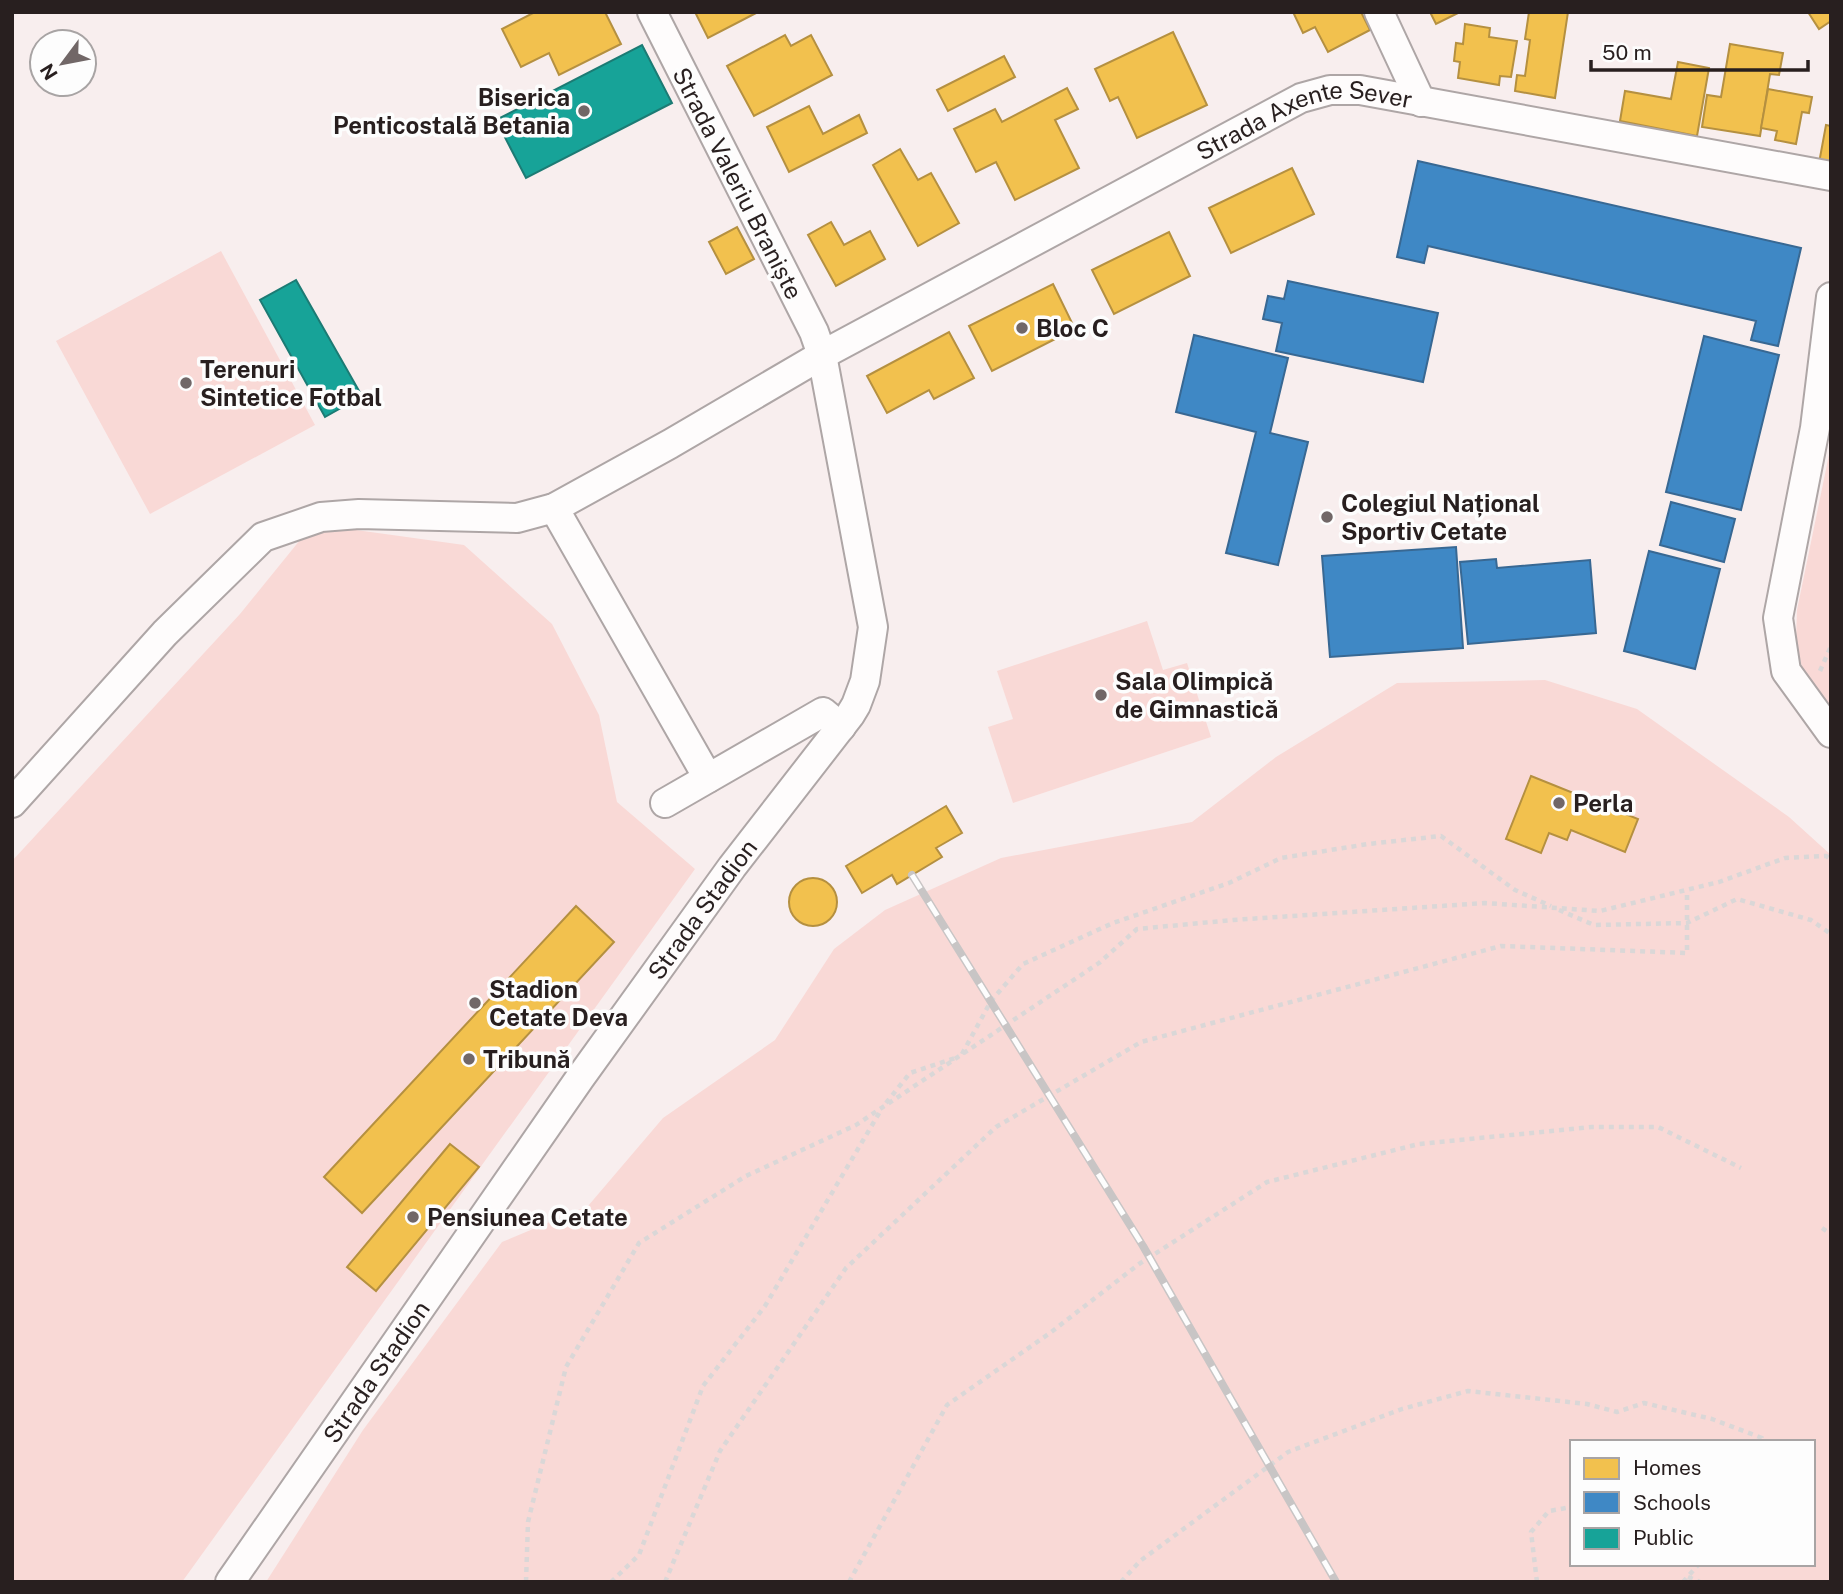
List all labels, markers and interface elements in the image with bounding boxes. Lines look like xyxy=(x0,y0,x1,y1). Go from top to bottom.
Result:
north arrow xyxy=(28,28,98,98)
scale bar xyxy=(1591,28,1808,72)
text: 50 m xyxy=(1602,40,1652,65)
text: N xyxy=(35,60,62,84)
street label: Strada Valeriu Braniște xyxy=(667,62,809,304)
street label: Strada Axente Sever xyxy=(1191,76,1415,166)
place label: Biserica Penticostală Betania xyxy=(333,83,570,139)
marker: Biserica Penticostală Betania xyxy=(576,103,592,119)
place label: Bloc C xyxy=(1036,314,1109,342)
marker: Bloc C xyxy=(1014,320,1030,336)
place label: Terenuri Sintetice Fotbal xyxy=(200,355,382,411)
marker: Terenuri Sintetice Fotbal xyxy=(178,375,194,391)
place label: Colegiul Național Sportiv Cetate xyxy=(1341,489,1540,545)
marker: Colegiul Național Sportiv Cetate xyxy=(1319,509,1335,525)
place label: Sala Olimpică de Gimnastică xyxy=(1115,667,1278,723)
marker: Sala Olimpică de Gimnastică xyxy=(1093,687,1109,703)
place label: Perla xyxy=(1573,789,1633,817)
marker: Perla xyxy=(1551,795,1567,811)
street label: Strada Stadion xyxy=(642,833,762,985)
place label: Stadion Cetate Deva xyxy=(489,975,628,1031)
marker: Stadion Cetate Deva xyxy=(467,995,483,1011)
place label: Tribună xyxy=(483,1045,570,1073)
marker: Tribună xyxy=(461,1051,477,1067)
place label: Pensiunea Cetate xyxy=(427,1203,628,1231)
marker: Pensiunea Cetate xyxy=(405,1209,421,1225)
street label: Strada Stadion xyxy=(317,1295,435,1448)
legend xyxy=(1570,1440,1815,1566)
text: Homes xyxy=(1633,1455,1701,1480)
text: Schools xyxy=(1633,1490,1711,1515)
text: Public xyxy=(1633,1525,1694,1550)

